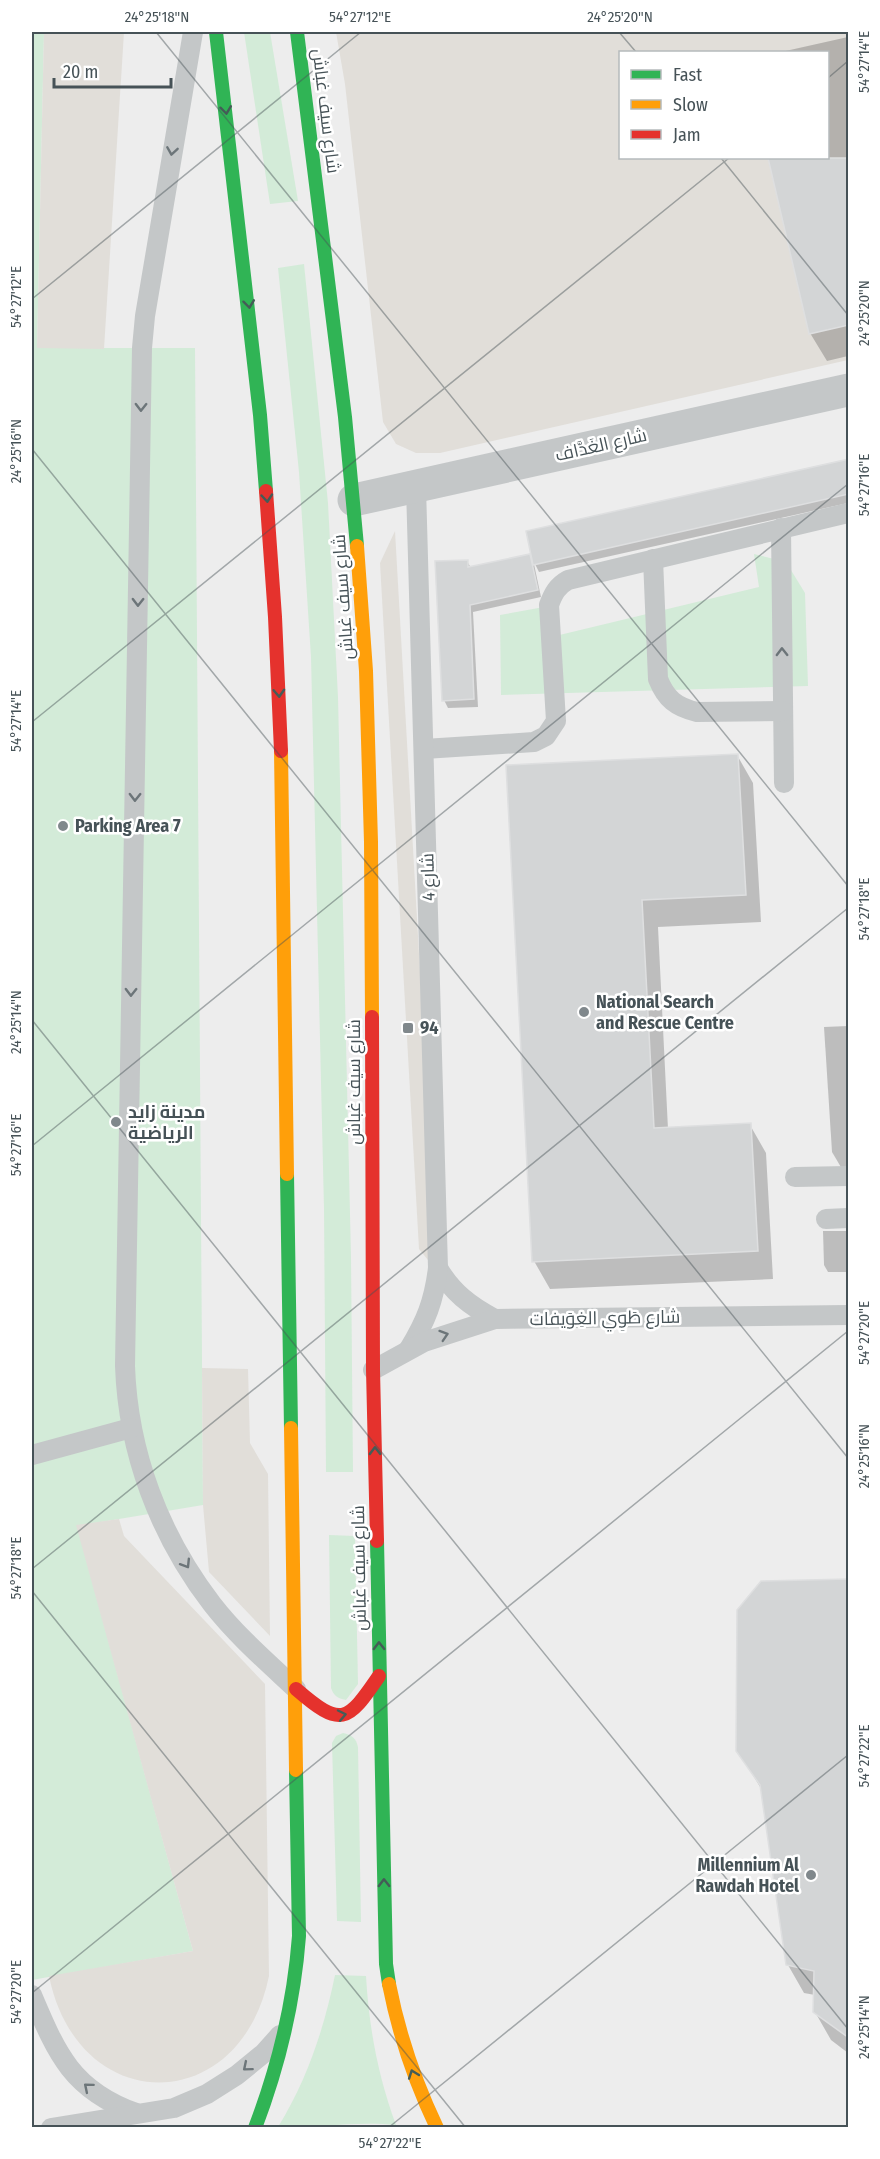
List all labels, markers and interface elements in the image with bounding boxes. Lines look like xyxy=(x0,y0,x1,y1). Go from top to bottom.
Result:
text: 24°25'18"N xyxy=(125,8,189,26)
text: 54°27'12"E xyxy=(329,8,391,26)
text: 24°25'20"N xyxy=(587,8,653,26)
text: 54°27'14"E xyxy=(855,31,873,93)
street label: شارع سيف غباش xyxy=(306,47,345,175)
scale bar xyxy=(54,51,171,89)
legend xyxy=(619,51,829,159)
text: 20 m xyxy=(63,61,98,83)
text: Fast xyxy=(673,64,702,86)
text: Slow xyxy=(673,94,708,116)
one-way arrow xyxy=(219,106,231,115)
text: Jam xyxy=(673,124,701,146)
one-way arrow xyxy=(167,146,179,156)
text: 54°27'12"E xyxy=(7,266,25,328)
text: 24°25'20"N xyxy=(855,280,873,346)
one-way arrow xyxy=(242,299,254,309)
one-way arrow xyxy=(135,402,147,411)
text: 24°25'16"N xyxy=(7,419,25,483)
street label: شارع الغَدَّاف xyxy=(553,424,649,467)
text: 54°27'16"E xyxy=(855,454,873,516)
one-way arrow xyxy=(260,494,273,503)
street label: شارع سيف غباش xyxy=(328,534,359,660)
one-way arrow xyxy=(132,597,144,606)
one-way arrow xyxy=(776,648,789,657)
one-way arrow xyxy=(273,688,286,697)
text: 54°27'14"E xyxy=(7,690,25,752)
one-way arrow xyxy=(129,792,141,801)
place label: Parking Area 7 xyxy=(75,815,181,837)
marker: Parking Area 7 xyxy=(56,819,70,833)
street label: شارع 4 xyxy=(416,853,441,901)
text: 54°27'18"E xyxy=(855,878,873,940)
one-way arrow xyxy=(125,987,138,996)
text: 24°25'14"N xyxy=(7,990,25,1054)
place label: National Search and Rescue Centre xyxy=(596,991,734,1034)
marker: National Search and Rescue Centre xyxy=(577,1005,591,1019)
place label: 94 xyxy=(420,1017,438,1039)
street label: شارع سيف غباش xyxy=(343,1019,366,1145)
marker: 94 xyxy=(401,1021,415,1035)
place label: مدينة زايد الرياضية xyxy=(128,1101,205,1144)
text: 54°27'16"E xyxy=(7,1114,25,1176)
marker: مدينة زايد الرياضية xyxy=(109,1115,123,1129)
text: 54°27'20"E xyxy=(855,1301,873,1365)
street label: شارع طَوِي الغِوَيفات xyxy=(529,1306,681,1333)
one-way arrow xyxy=(438,1330,449,1342)
text: 24°25'16"N xyxy=(855,1424,873,1488)
one-way arrow xyxy=(368,1446,381,1455)
street label: شارع سيف غباش xyxy=(347,1505,372,1631)
text: 54°27'18"E xyxy=(7,1537,25,1599)
one-way arrow xyxy=(179,1558,191,1568)
one-way arrow xyxy=(373,1641,385,1650)
one-way arrow xyxy=(337,1709,347,1722)
text: 54°27'22"E xyxy=(855,1725,873,1787)
place label: Millennium Al Rawdah Hotel xyxy=(695,1854,799,1897)
marker: Millennium Al Rawdah Hotel xyxy=(804,1868,818,1882)
one-way arrow xyxy=(378,1878,391,1887)
text: 54°27'20"E xyxy=(7,1960,25,2024)
text: 24°25'14"N xyxy=(855,1995,873,2059)
one-way arrow xyxy=(243,2060,254,2071)
one-way arrow xyxy=(407,2069,420,2080)
one-way arrow xyxy=(84,2083,95,2094)
text: 54°27'22"E xyxy=(359,2134,421,2152)

